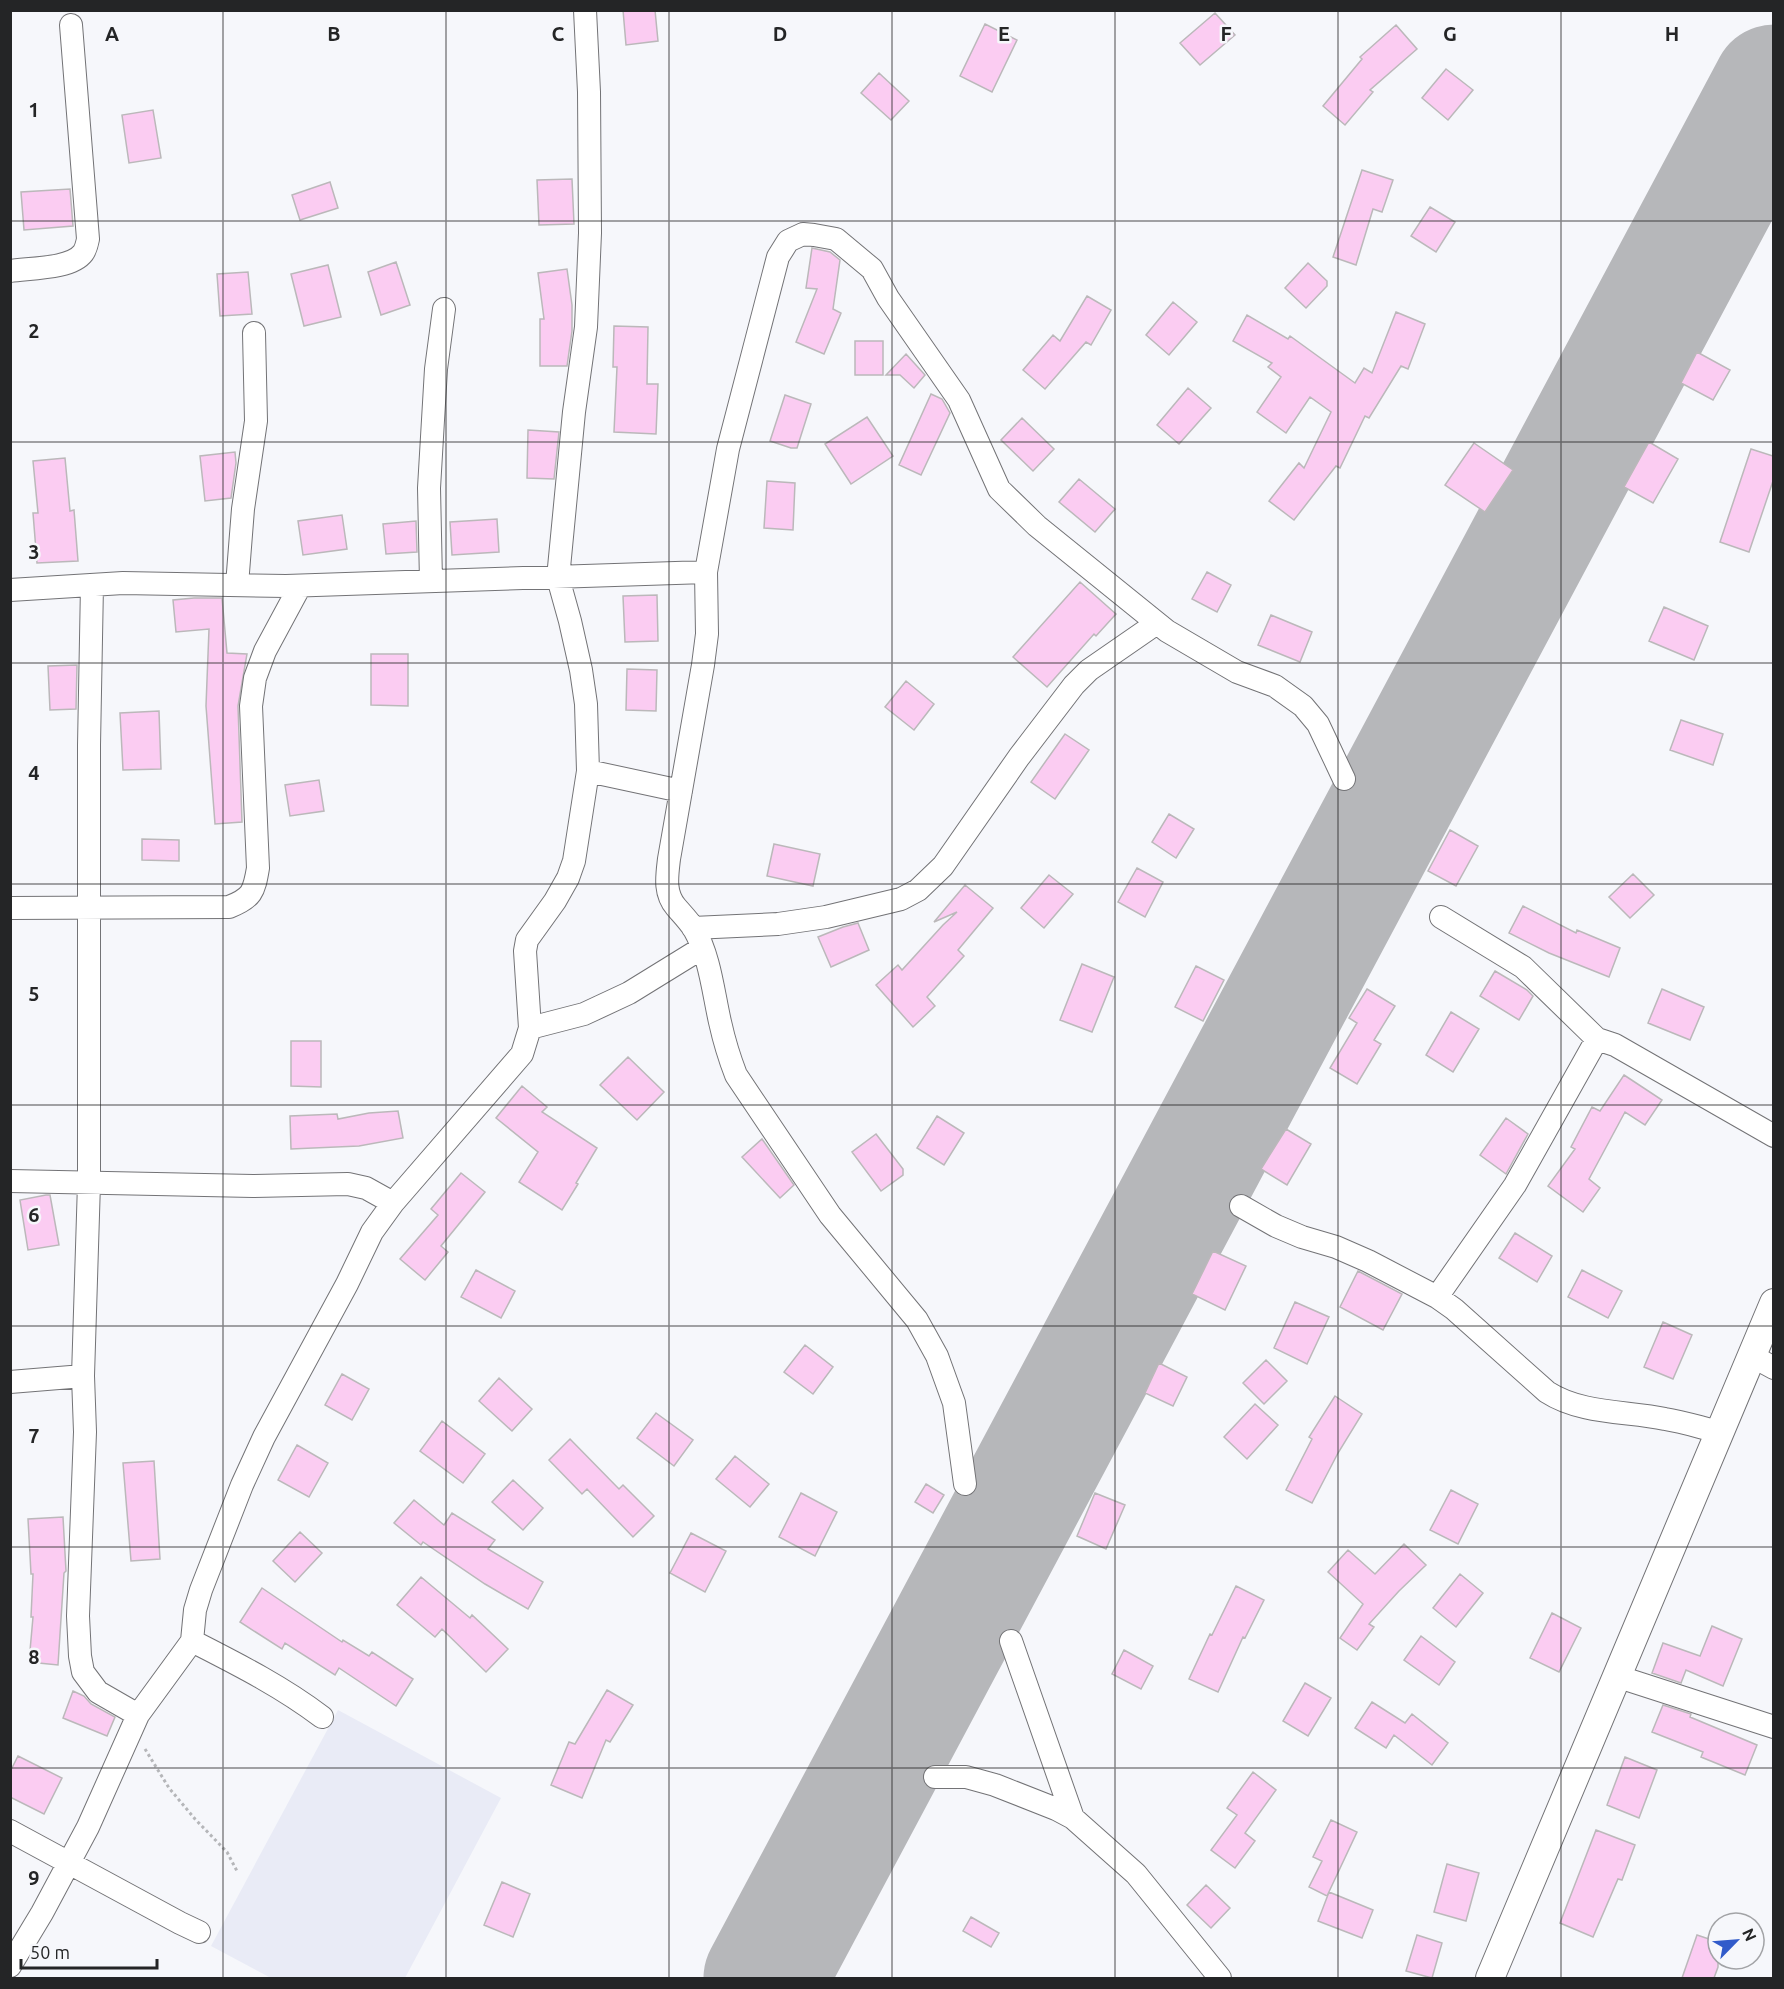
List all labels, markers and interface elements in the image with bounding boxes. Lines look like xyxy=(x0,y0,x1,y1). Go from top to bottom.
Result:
text: A xyxy=(105,22,119,45)
text: B xyxy=(327,22,341,45)
text: C xyxy=(552,22,565,45)
text: D xyxy=(773,22,787,45)
text: E xyxy=(998,22,1010,45)
text: F xyxy=(1220,22,1232,45)
text: G xyxy=(1443,22,1457,45)
text: H xyxy=(1665,22,1679,45)
text: 1 xyxy=(28,98,40,121)
text: 2 xyxy=(28,319,40,342)
text: 3 xyxy=(28,540,40,563)
text: 4 xyxy=(28,761,40,784)
text: 5 xyxy=(28,982,40,1005)
text: 6 xyxy=(28,1203,40,1226)
text: 7 xyxy=(28,1424,40,1447)
text: 8 xyxy=(28,1645,40,1668)
text: 9 xyxy=(28,1866,40,1889)
north arrow xyxy=(1706,1911,1766,1971)
text: N xyxy=(1739,1925,1760,1944)
scale bar xyxy=(21,1932,158,1970)
text: 50 m xyxy=(30,1942,70,1962)

